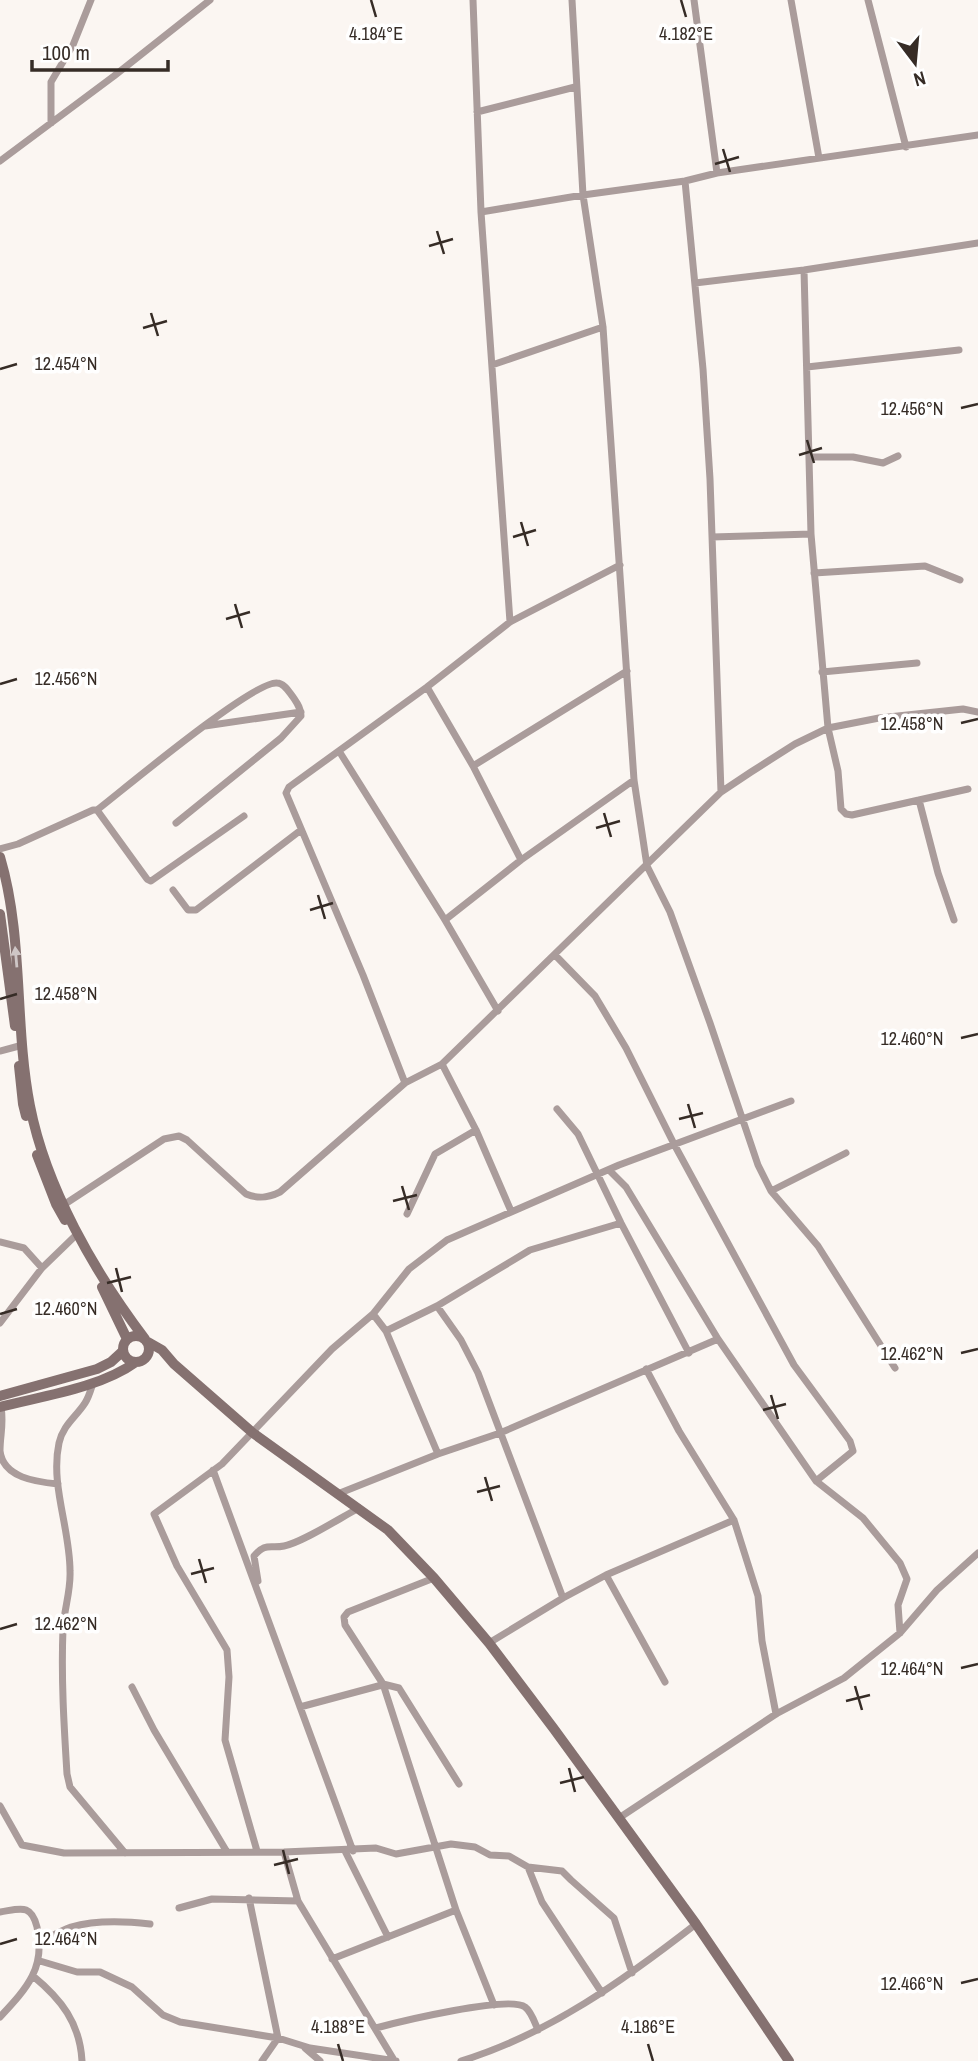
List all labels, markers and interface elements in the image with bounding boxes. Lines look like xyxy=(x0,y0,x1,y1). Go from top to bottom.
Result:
text: 4.184°E xyxy=(349,21,403,46)
text: 4.182°E xyxy=(659,21,713,46)
scale bar xyxy=(32,28,168,72)
north arrow xyxy=(880,28,950,98)
text: 100 m xyxy=(42,38,90,67)
text: N xyxy=(911,65,929,93)
text: 12.454°N xyxy=(35,351,98,376)
text: 12.456°N xyxy=(881,396,944,421)
text: 12.456°N xyxy=(35,666,98,691)
text: 12.458°N xyxy=(881,711,944,736)
one-way arrow xyxy=(10,945,21,967)
text: 12.458°N xyxy=(35,981,98,1006)
text: 12.460°N xyxy=(881,1026,944,1051)
text: 12.460°N xyxy=(35,1296,98,1321)
text: 12.462°N xyxy=(881,1341,944,1366)
text: 12.462°N xyxy=(35,1611,98,1636)
text: 12.464°N xyxy=(881,1656,944,1681)
text: 12.464°N xyxy=(35,1926,98,1951)
text: 12.466°N xyxy=(881,1971,944,1996)
text: 4.188°E xyxy=(311,2014,365,2039)
text: 4.186°E xyxy=(621,2014,675,2039)

